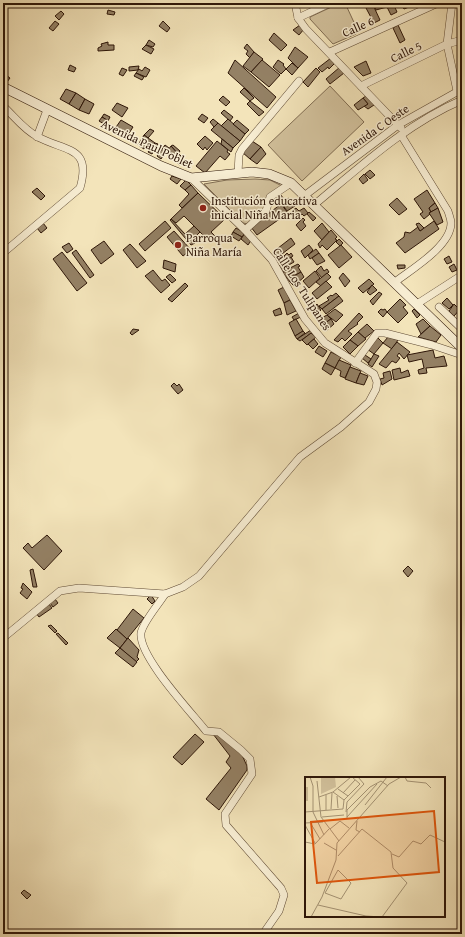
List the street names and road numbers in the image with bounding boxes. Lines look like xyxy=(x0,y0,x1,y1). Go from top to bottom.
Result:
street label: Calle 6 xyxy=(339,12,377,41)
street label: Calle 5 xyxy=(387,37,425,66)
street label: Avenida C Oeste xyxy=(337,100,412,159)
street label: Avenida Paul Poblet xyxy=(99,115,197,173)
street label: Calle Los Tulipanes xyxy=(269,244,336,334)

